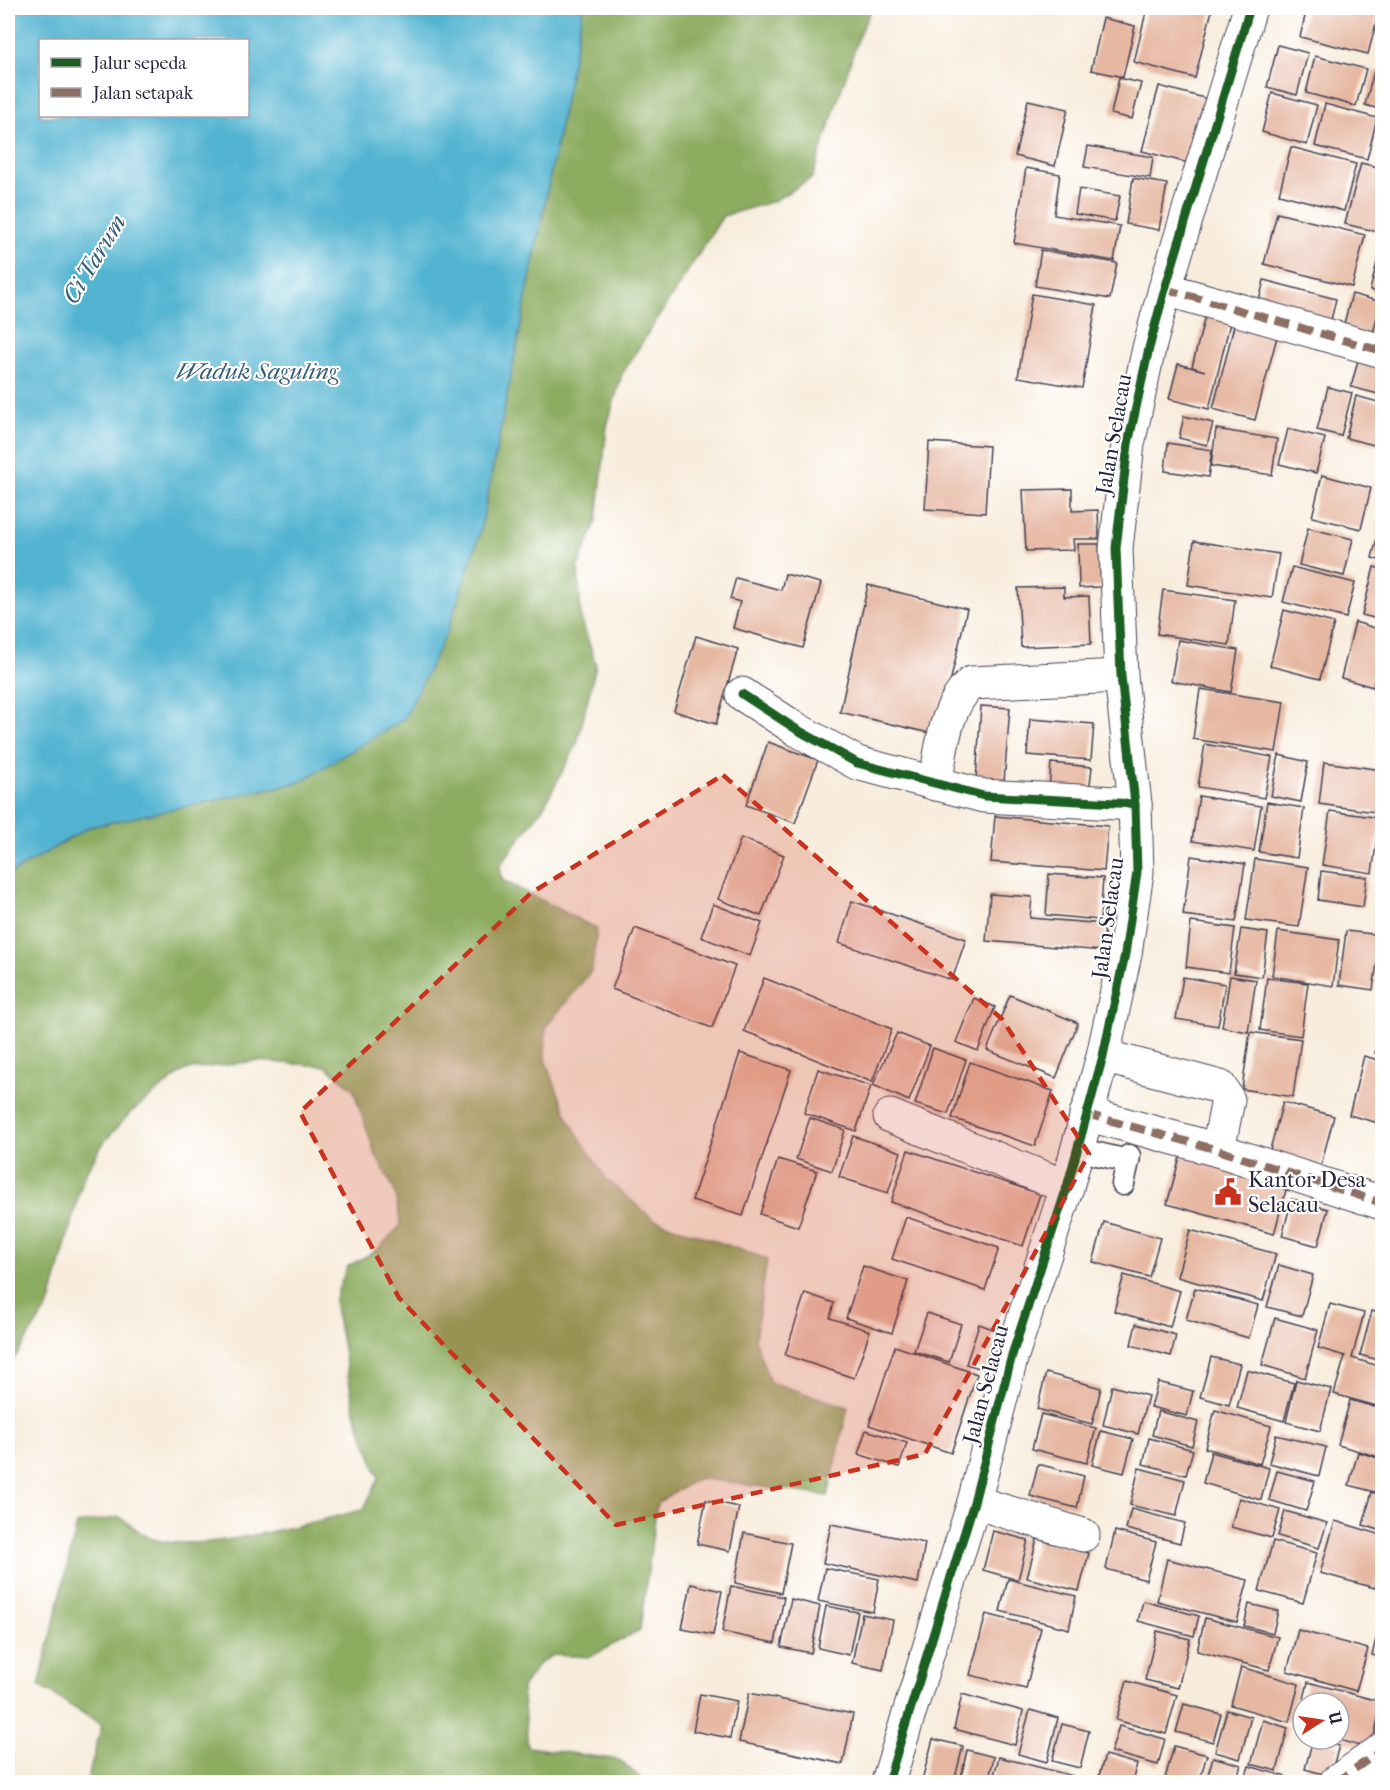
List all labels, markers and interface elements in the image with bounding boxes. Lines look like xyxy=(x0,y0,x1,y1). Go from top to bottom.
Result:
legend xyxy=(39,39,249,117)
text: Jalur sepeda xyxy=(91,53,187,74)
text: Jalan setapak xyxy=(91,83,194,104)
water label: Ci Tarum xyxy=(57,209,131,309)
water label: Waduk Saguling xyxy=(176,357,339,385)
street label: Jalan Selacau xyxy=(1090,371,1138,499)
street label: Jalan Selacau xyxy=(1086,855,1129,983)
place label: Kantor Desa Selacau xyxy=(1248,1167,1367,1218)
public building icon: Kantor Desa Selacau xyxy=(1213,1177,1243,1207)
street label: Jalan Selacau xyxy=(957,1321,1015,1449)
north arrow xyxy=(1291,1691,1351,1751)
text: U xyxy=(1324,1709,1346,1727)

